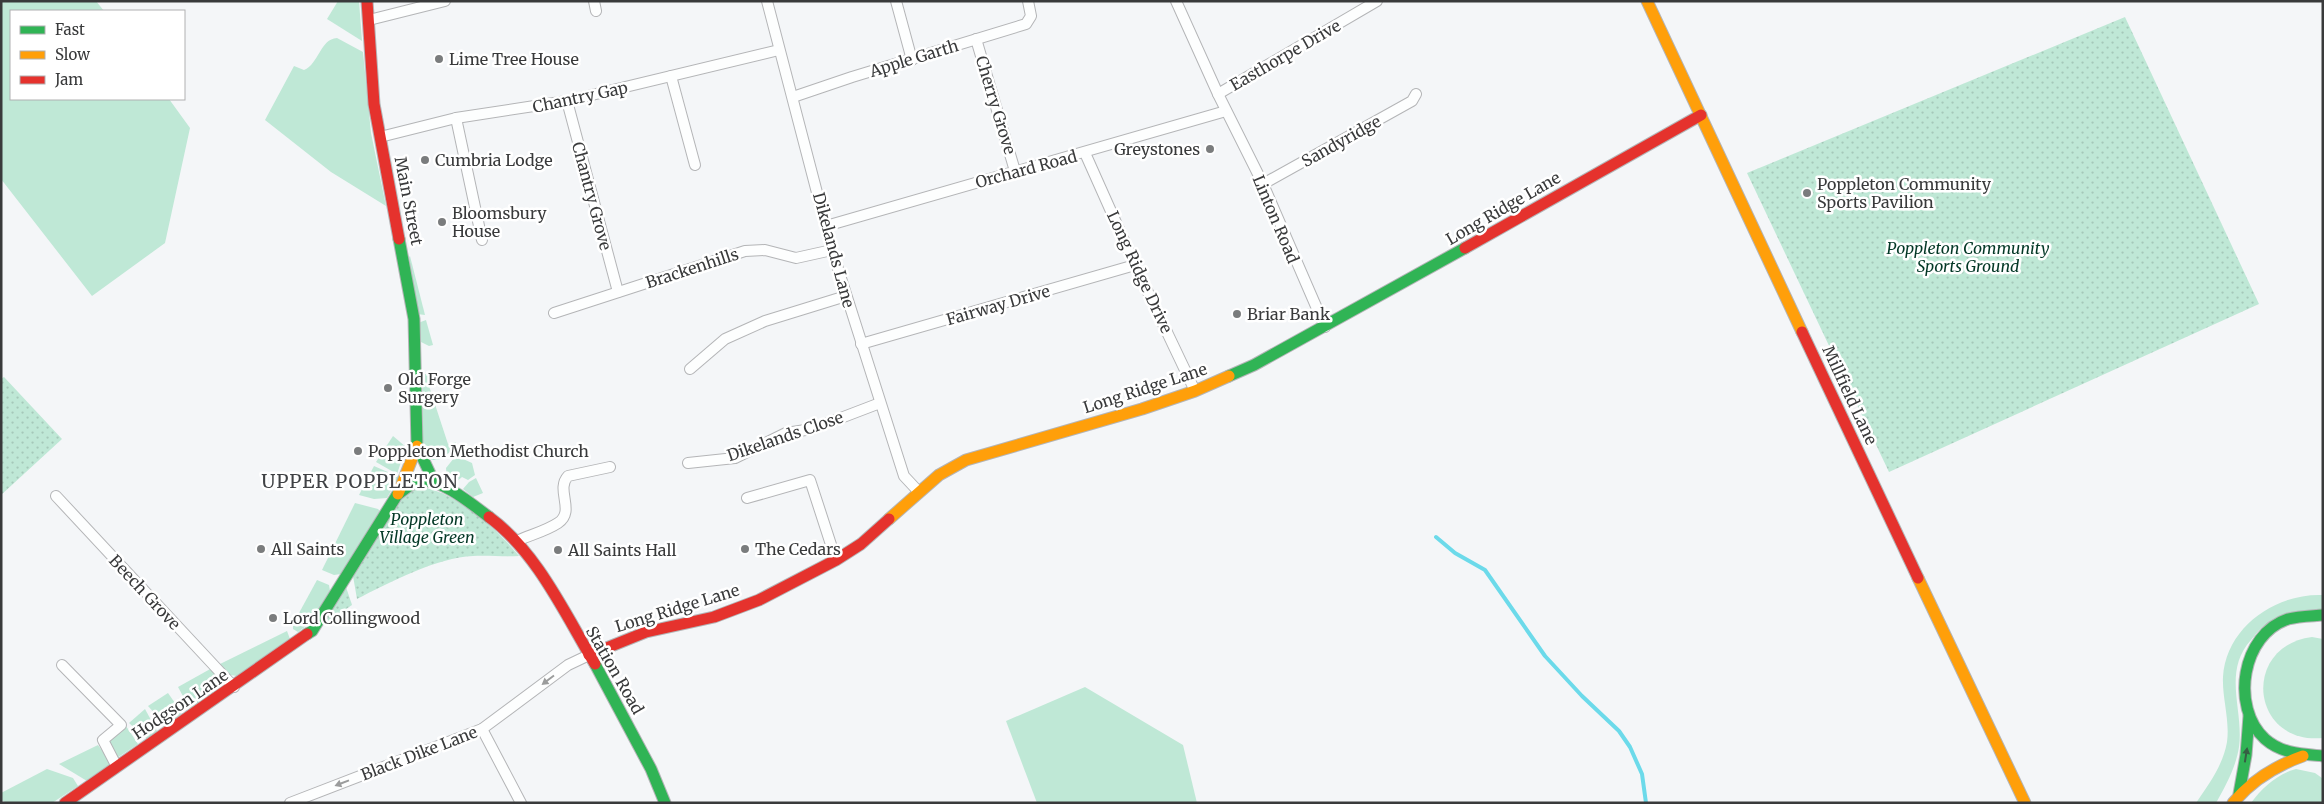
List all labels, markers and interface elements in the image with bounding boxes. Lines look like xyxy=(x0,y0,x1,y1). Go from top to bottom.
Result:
legend xyxy=(10,10,185,100)
street label: Easthorpe Drive xyxy=(1226,15,1344,95)
text: Fast xyxy=(55,20,85,39)
street label: Apple Garth xyxy=(866,35,961,81)
text: Slow xyxy=(55,45,90,64)
place label: Lime Tree House xyxy=(449,49,579,69)
marker: Lime Tree House xyxy=(433,53,445,65)
street label: Cherry Grove xyxy=(972,53,1020,157)
text: Jam xyxy=(54,70,83,89)
street label: Chantry Gap xyxy=(531,77,630,117)
street label: Sandyridge xyxy=(1298,111,1384,171)
place label: Greystones xyxy=(1114,139,1200,159)
street label: Chantry Grove xyxy=(568,140,616,252)
marker: Greystones xyxy=(1204,143,1216,155)
street label: Orchard Road xyxy=(973,146,1079,192)
place label: Cumbria Lodge xyxy=(435,150,553,170)
marker: Cumbria Lodge xyxy=(419,154,431,166)
street label: Main Street xyxy=(391,155,428,248)
street label: Long Ridge Lane xyxy=(1442,167,1564,249)
street label: Linton Road xyxy=(1248,172,1304,266)
place label: Poppleton Community Sports Pavilion xyxy=(1817,174,1992,212)
marker: Poppleton Community Sports Pavilion xyxy=(1801,187,1813,199)
street label: Dikelands Lane xyxy=(809,190,859,310)
place label: Bloomsbury House xyxy=(452,203,547,241)
street label: Long Ridge Drive xyxy=(1103,208,1177,336)
marker: Bloomsbury House xyxy=(436,216,448,228)
park label: Poppleton Community Sports Ground xyxy=(1887,238,2050,276)
street label: Brackenhills xyxy=(643,244,741,292)
street label: Fairway Drive xyxy=(944,281,1052,329)
place label: Briar Bank xyxy=(1247,304,1331,324)
marker: Briar Bank xyxy=(1231,308,1243,320)
street label: Millfield Lane xyxy=(1818,342,1882,448)
street label: Long Ridge Lane xyxy=(1081,359,1209,417)
place label: Old Forge Surgery xyxy=(398,369,471,407)
marker: Old Forge Surgery xyxy=(382,382,394,394)
street label: Dikelands Close xyxy=(724,407,846,465)
place label: Poppleton Methodist Church xyxy=(368,441,589,461)
marker: Poppleton Methodist Church xyxy=(352,445,364,457)
district label: UPPER POPPLETON xyxy=(261,469,459,493)
park label: Poppleton Village Green xyxy=(379,509,475,547)
place label: All Saints xyxy=(270,539,344,559)
place label: The Cedars xyxy=(755,539,841,559)
place label: All Saints Hall xyxy=(567,540,677,560)
marker: All Saints xyxy=(255,543,267,555)
marker: The Cedars xyxy=(739,543,751,555)
marker: All Saints Hall xyxy=(552,544,564,556)
street label: Beech Grove xyxy=(105,550,185,634)
street label: Long Ridge Lane xyxy=(612,580,742,636)
place label: Lord Collingwood xyxy=(283,608,421,628)
marker: Lord Collingwood xyxy=(267,612,279,624)
street label: Station Road xyxy=(582,622,648,718)
street label: Hodgson Lane xyxy=(128,665,232,743)
one-way arrow xyxy=(541,675,555,685)
street label: Black Dike Lane xyxy=(358,722,480,784)
one-way arrow xyxy=(2242,747,2250,763)
one-way arrow xyxy=(334,779,349,787)

